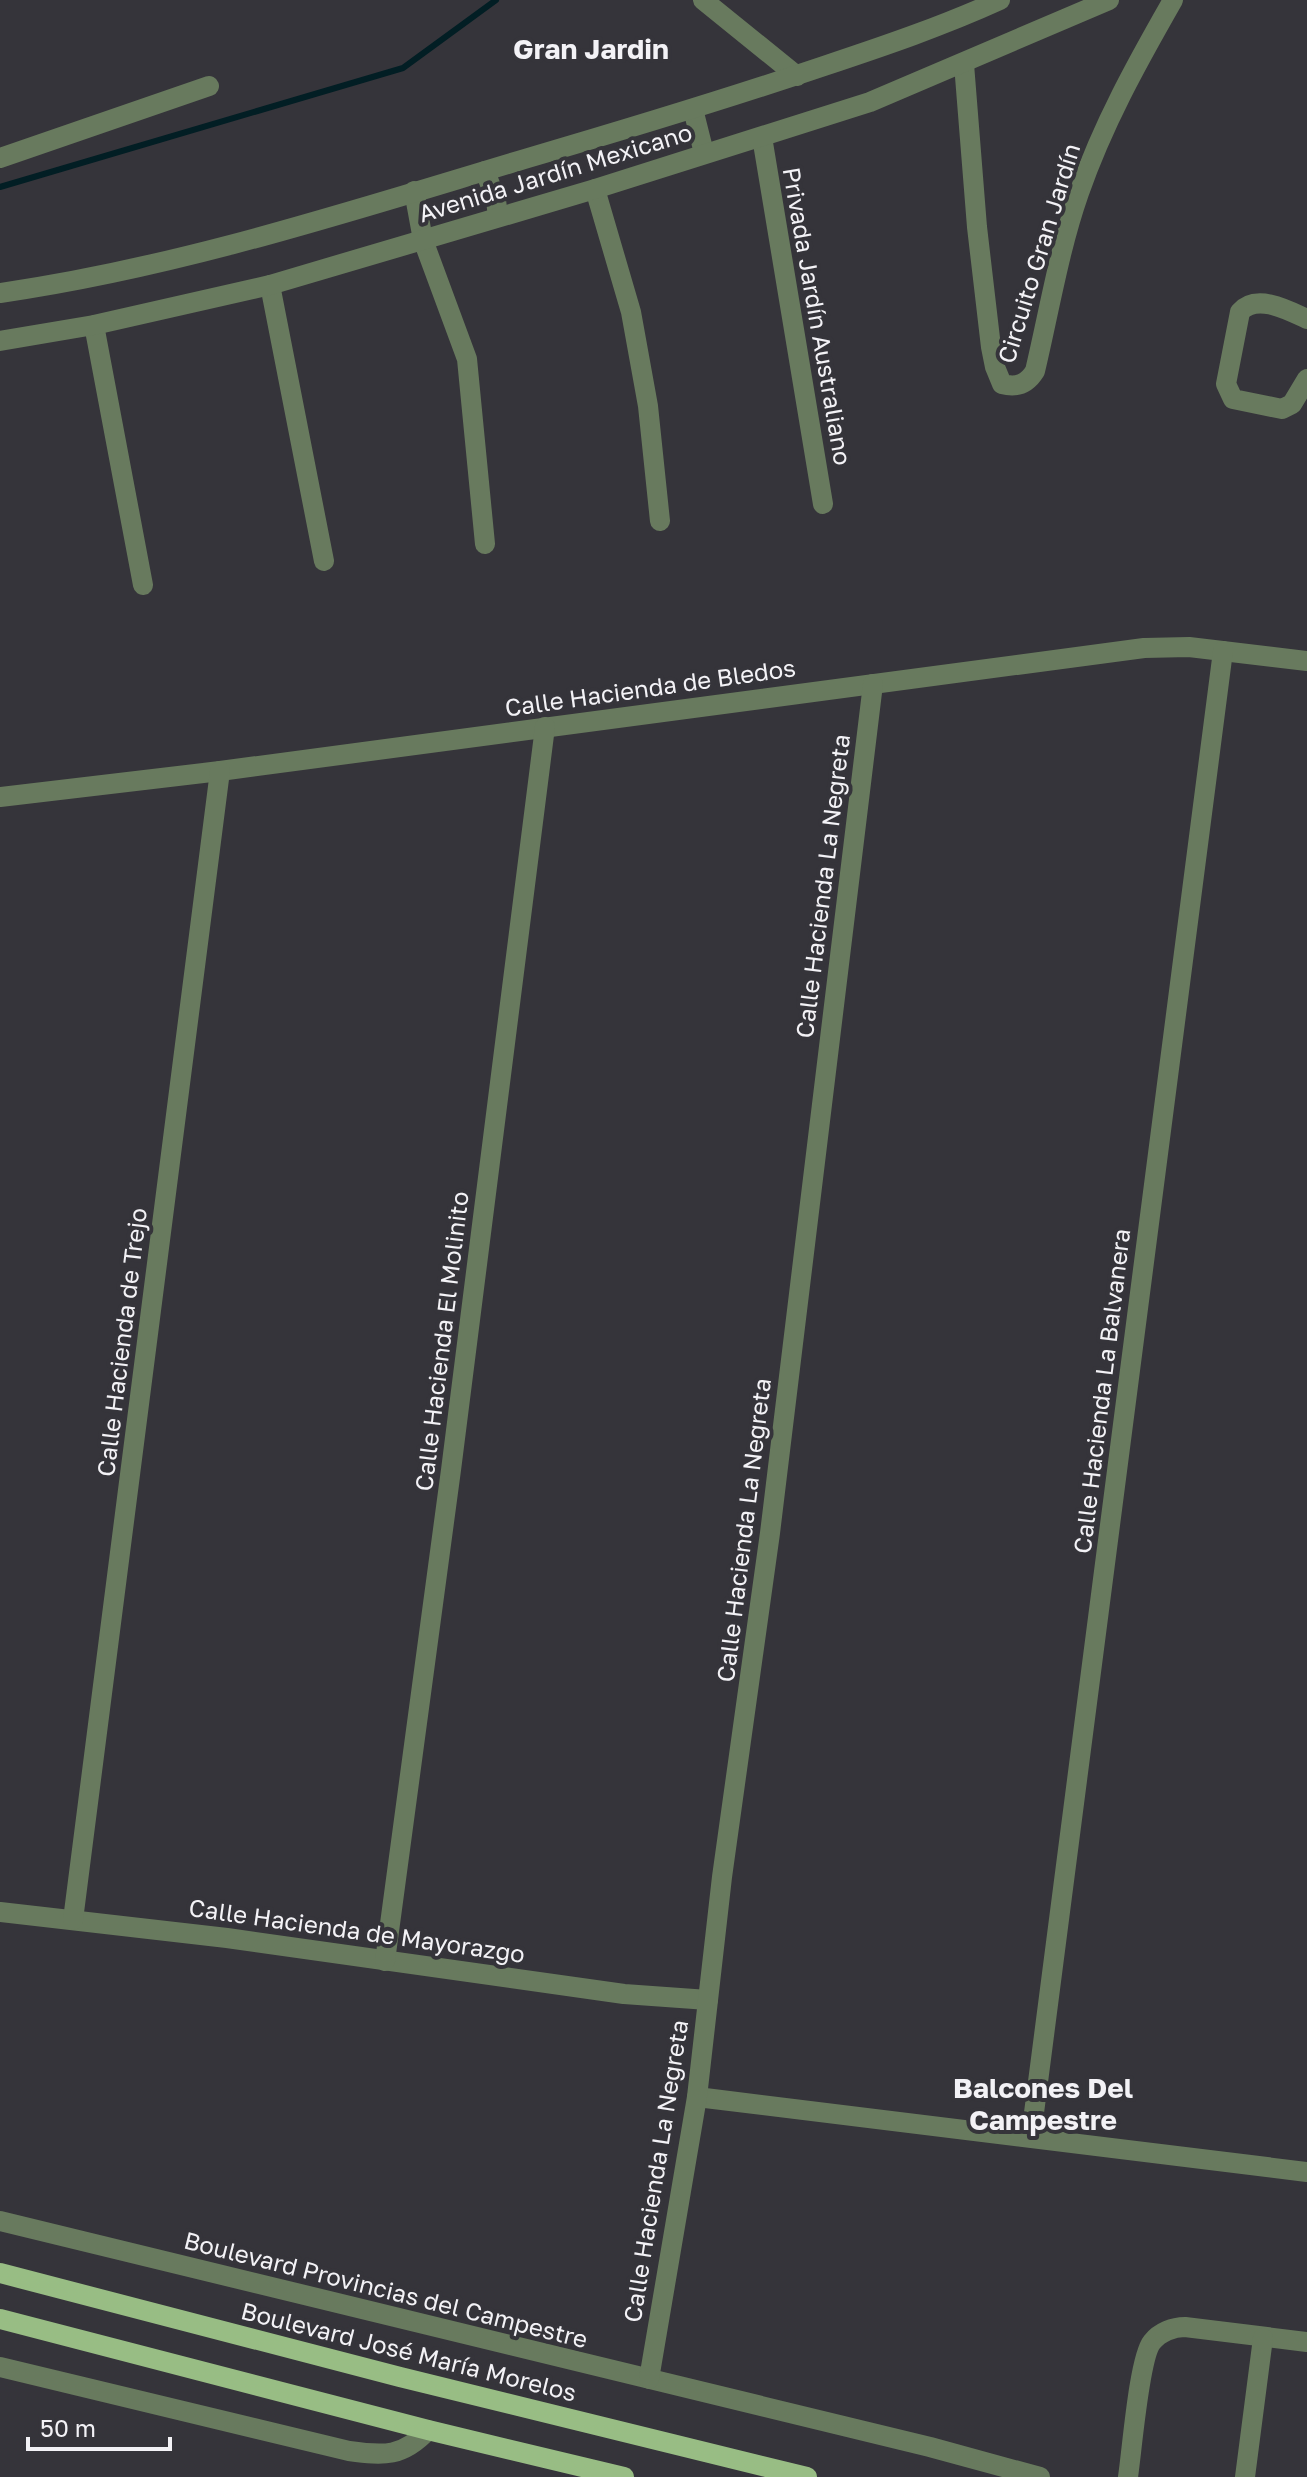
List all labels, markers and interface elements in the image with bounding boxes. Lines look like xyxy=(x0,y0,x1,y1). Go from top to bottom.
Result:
district label: Gran Jardin xyxy=(513,32,669,65)
street label: Avenida Jardín Mexicano xyxy=(415,117,695,227)
street label: Circuito Gran Jardín xyxy=(991,140,1085,366)
street label: Privada Jardín Australiano xyxy=(777,165,859,467)
street label: Calle Hacienda de Bledos xyxy=(503,652,797,722)
street label: Calle Hacienda La Negreta xyxy=(789,732,855,1040)
street label: Calle Hacienda El Molinito xyxy=(408,1189,474,1493)
street label: Calle Hacienda de Trejo xyxy=(90,1206,152,1478)
street label: Calle Hacienda La Balvanera xyxy=(1067,1227,1135,1555)
street label: Calle Hacienda La Negreta xyxy=(710,1376,776,1684)
street label: Calle Hacienda de Mayorazgo xyxy=(187,1892,527,1968)
street label: Calle Hacienda La Negreta xyxy=(617,2018,693,2324)
district label: Balcones Del Campestre xyxy=(953,2071,1133,2136)
street label: Boulevard Provincias del Campestre xyxy=(181,2225,591,2353)
street label: Boulevard José María Morelos xyxy=(238,2295,580,2407)
scale bar xyxy=(28,2401,170,2451)
text: 50 m xyxy=(40,2413,96,2442)

